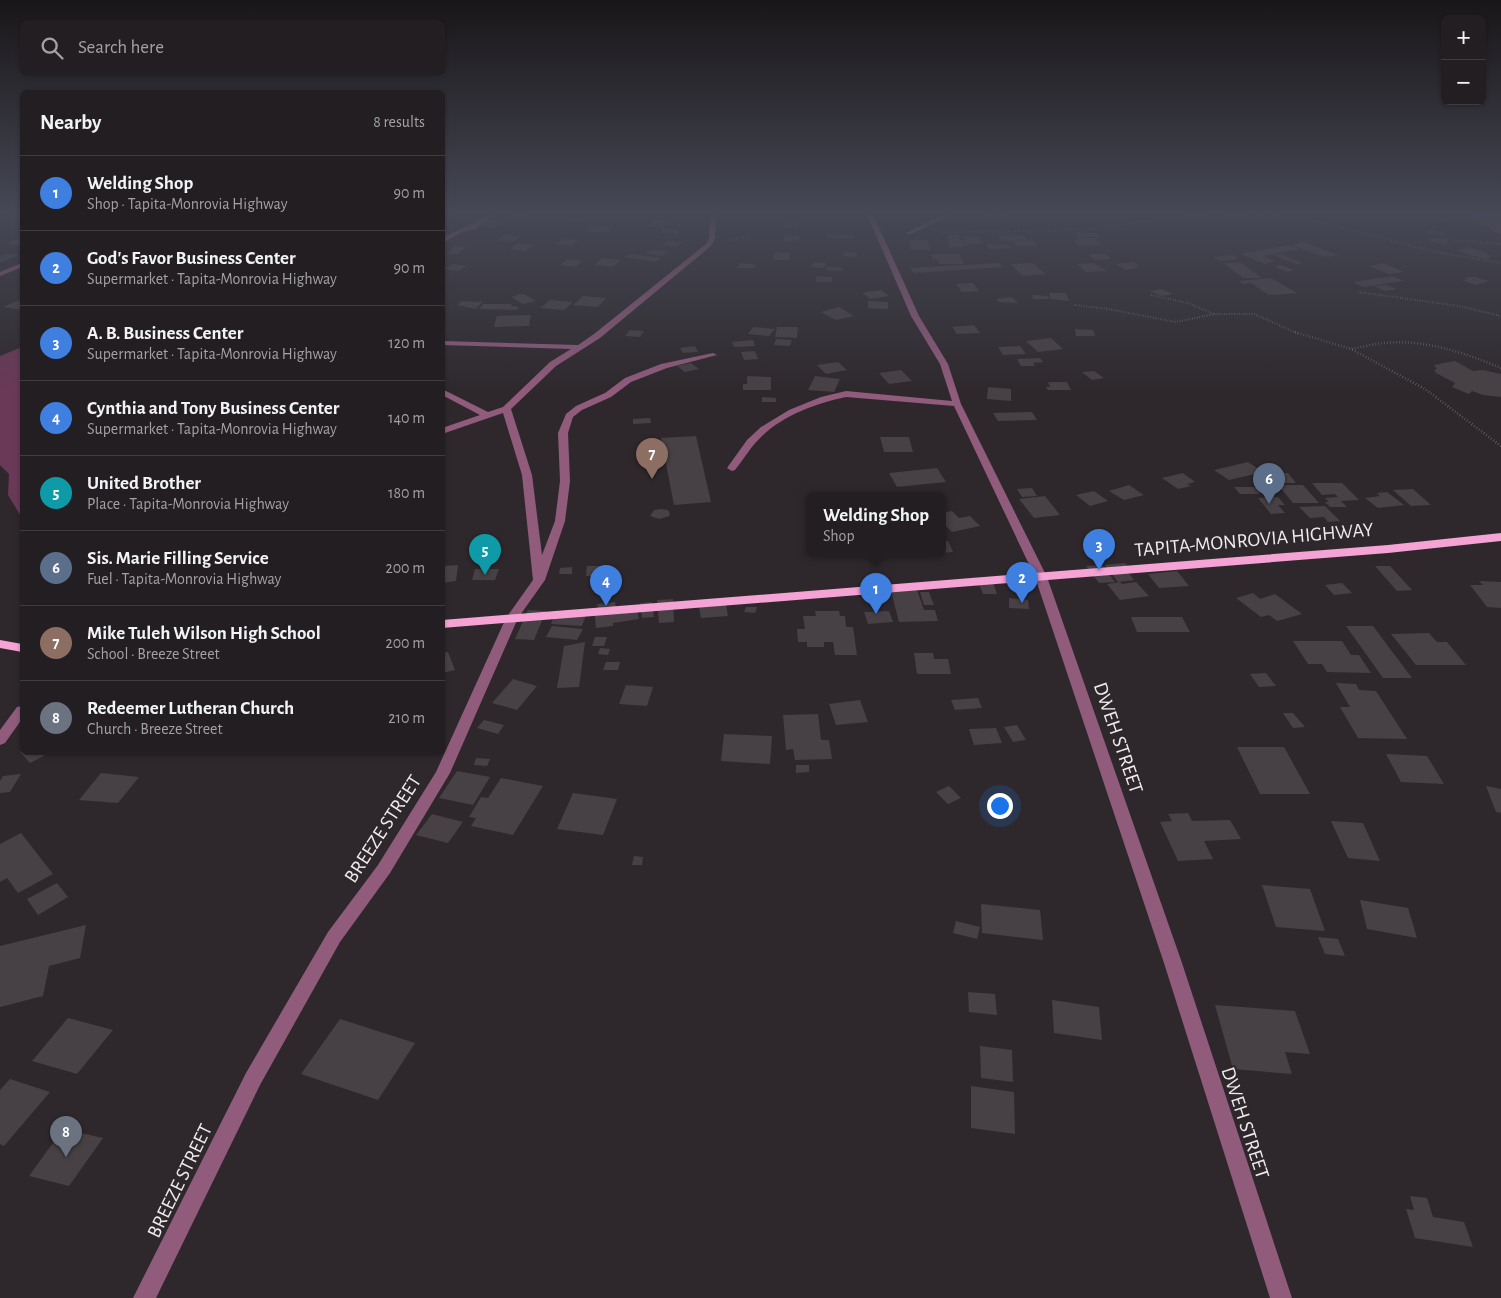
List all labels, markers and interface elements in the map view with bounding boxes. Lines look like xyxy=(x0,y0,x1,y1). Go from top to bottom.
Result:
map controls xyxy=(1441,15,1486,105)
button: + xyxy=(1441,15,1486,60)
search box xyxy=(20,20,445,75)
icon: search xyxy=(38,34,66,62)
text: Search here xyxy=(78,38,164,57)
button: − xyxy=(1441,60,1486,105)
text: Nearby xyxy=(40,112,101,133)
text: 8 results xyxy=(373,114,425,130)
text: Welding Shop xyxy=(87,174,193,193)
text: 1 xyxy=(53,185,59,201)
text: 90 m xyxy=(394,185,425,201)
text: Shop · Tapita-Monrovia Highway xyxy=(87,196,288,212)
text: God's Favor Business Center xyxy=(87,249,296,268)
text: 2 xyxy=(52,260,60,276)
text: 90 m xyxy=(394,260,425,276)
text: Supermarket · Tapita-Monrovia Highway xyxy=(87,271,337,287)
text: A. B. Business Center xyxy=(87,324,243,343)
text: 3 xyxy=(53,335,59,351)
text: 120 m xyxy=(388,335,425,351)
text: Supermarket · Tapita-Monrovia Highway xyxy=(87,346,337,362)
text: Cynthia and Tony Business Center xyxy=(87,399,339,418)
text: 4 xyxy=(52,410,60,426)
text: 140 m xyxy=(388,410,425,426)
text: Supermarket · Tapita-Monrovia Highway xyxy=(87,421,337,437)
pin: 7 xyxy=(636,438,668,479)
pin: 6 xyxy=(1253,463,1285,504)
text: United Brother xyxy=(87,474,201,493)
text: 5 xyxy=(53,485,59,501)
text: 180 m xyxy=(388,485,425,501)
popup xyxy=(806,492,946,557)
text: Place · Tapita-Monrovia Highway xyxy=(87,496,289,512)
text: Welding Shop xyxy=(823,506,929,525)
street label: TAPITA-MONROVIA HIGHWAY xyxy=(1134,520,1375,560)
text: Shop xyxy=(823,528,855,544)
pin: 3 xyxy=(1083,529,1115,570)
pin: 5 xyxy=(469,534,501,575)
text: Sis. Marie Filling Service xyxy=(87,549,269,568)
text: 6 xyxy=(52,560,60,576)
text: 200 m xyxy=(385,560,425,576)
pin: 2 xyxy=(1006,562,1038,603)
pin: 4 xyxy=(590,565,622,606)
text: Fuel · Tapita-Monrovia Highway xyxy=(87,571,281,587)
pin: 1 xyxy=(860,573,892,614)
text: Mike Tuleh Wilson High School xyxy=(87,624,321,643)
text: 7 xyxy=(53,635,59,651)
text: 200 m xyxy=(385,635,425,651)
text: School · Breeze Street xyxy=(87,646,220,662)
street label: DWEH STREET xyxy=(1090,680,1146,796)
text: Redeemer Lutheran Church xyxy=(87,699,294,718)
text: 8 xyxy=(52,710,60,726)
text: 210 m xyxy=(388,710,425,726)
text: Church · Breeze Street xyxy=(87,721,223,737)
street label: BREEZE STREET xyxy=(341,772,425,886)
your location xyxy=(987,793,1013,819)
street label: DWEH STREET xyxy=(1218,1065,1273,1182)
pin: 8 xyxy=(50,1116,82,1157)
street label: BREEZE STREET xyxy=(144,1121,216,1241)

